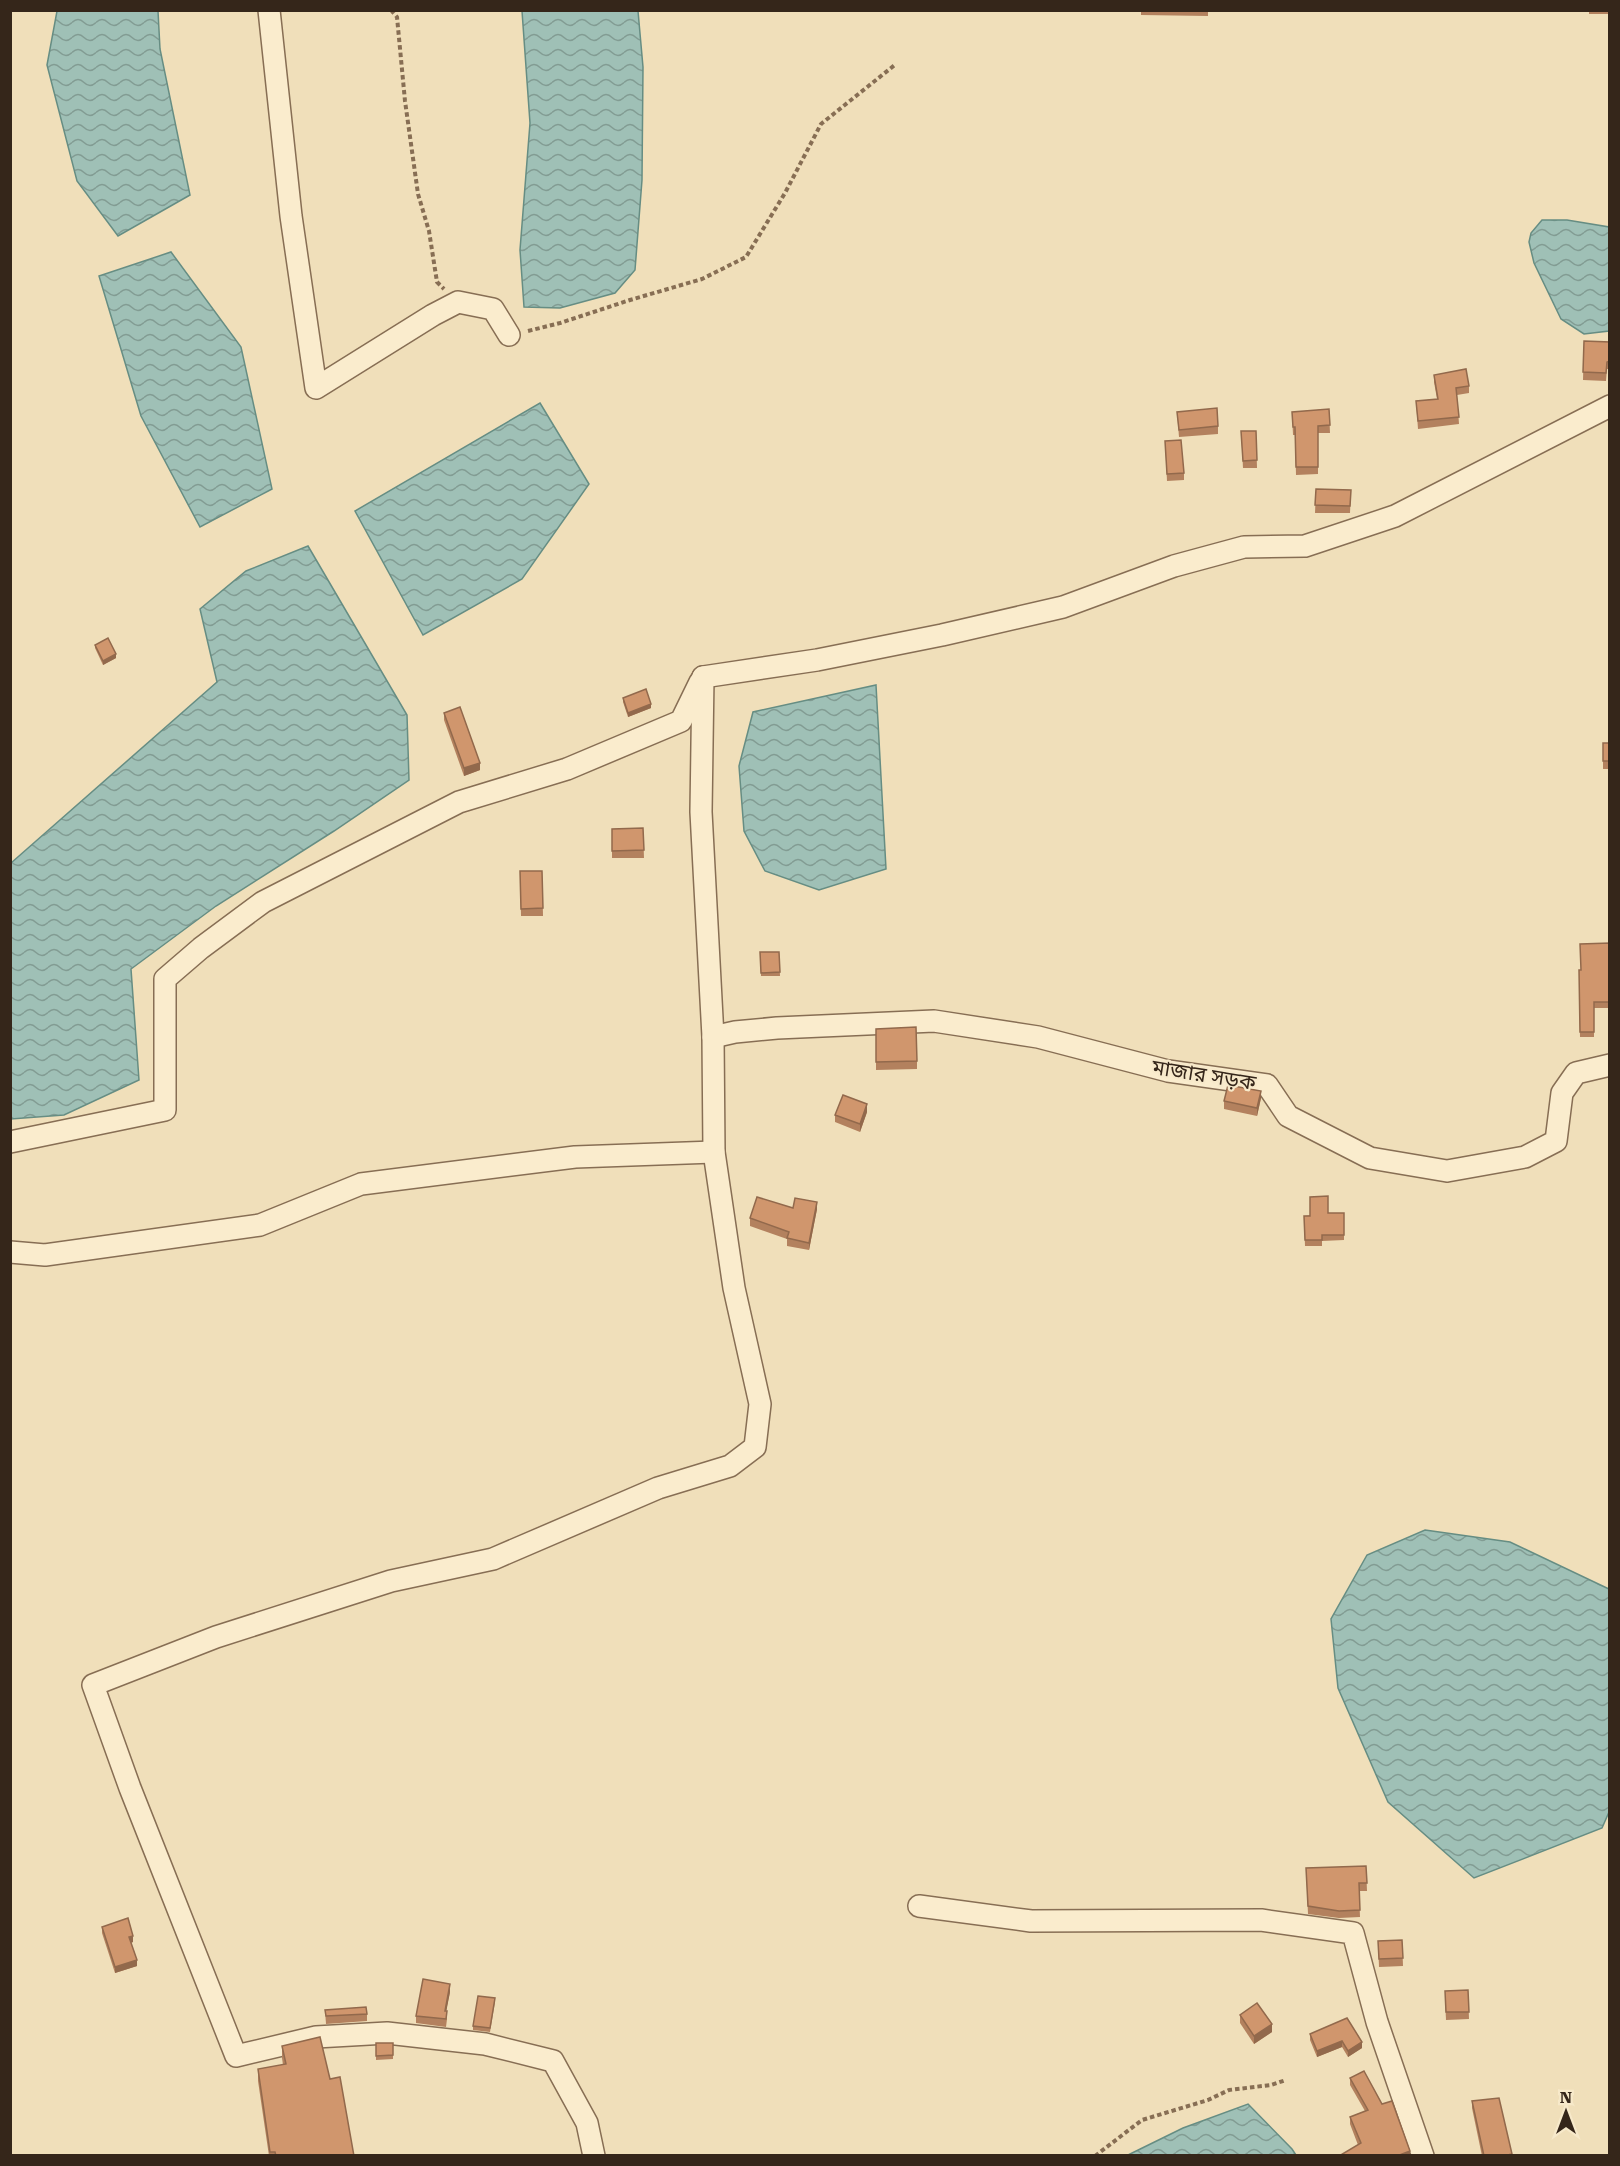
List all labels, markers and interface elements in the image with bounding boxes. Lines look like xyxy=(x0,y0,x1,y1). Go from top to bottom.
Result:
street label: মাজার সড়ক xyxy=(1149,1055,1259,1095)
north arrow xyxy=(1536,2082,1596,2142)
text: N xyxy=(1560,2088,1572,2107)

